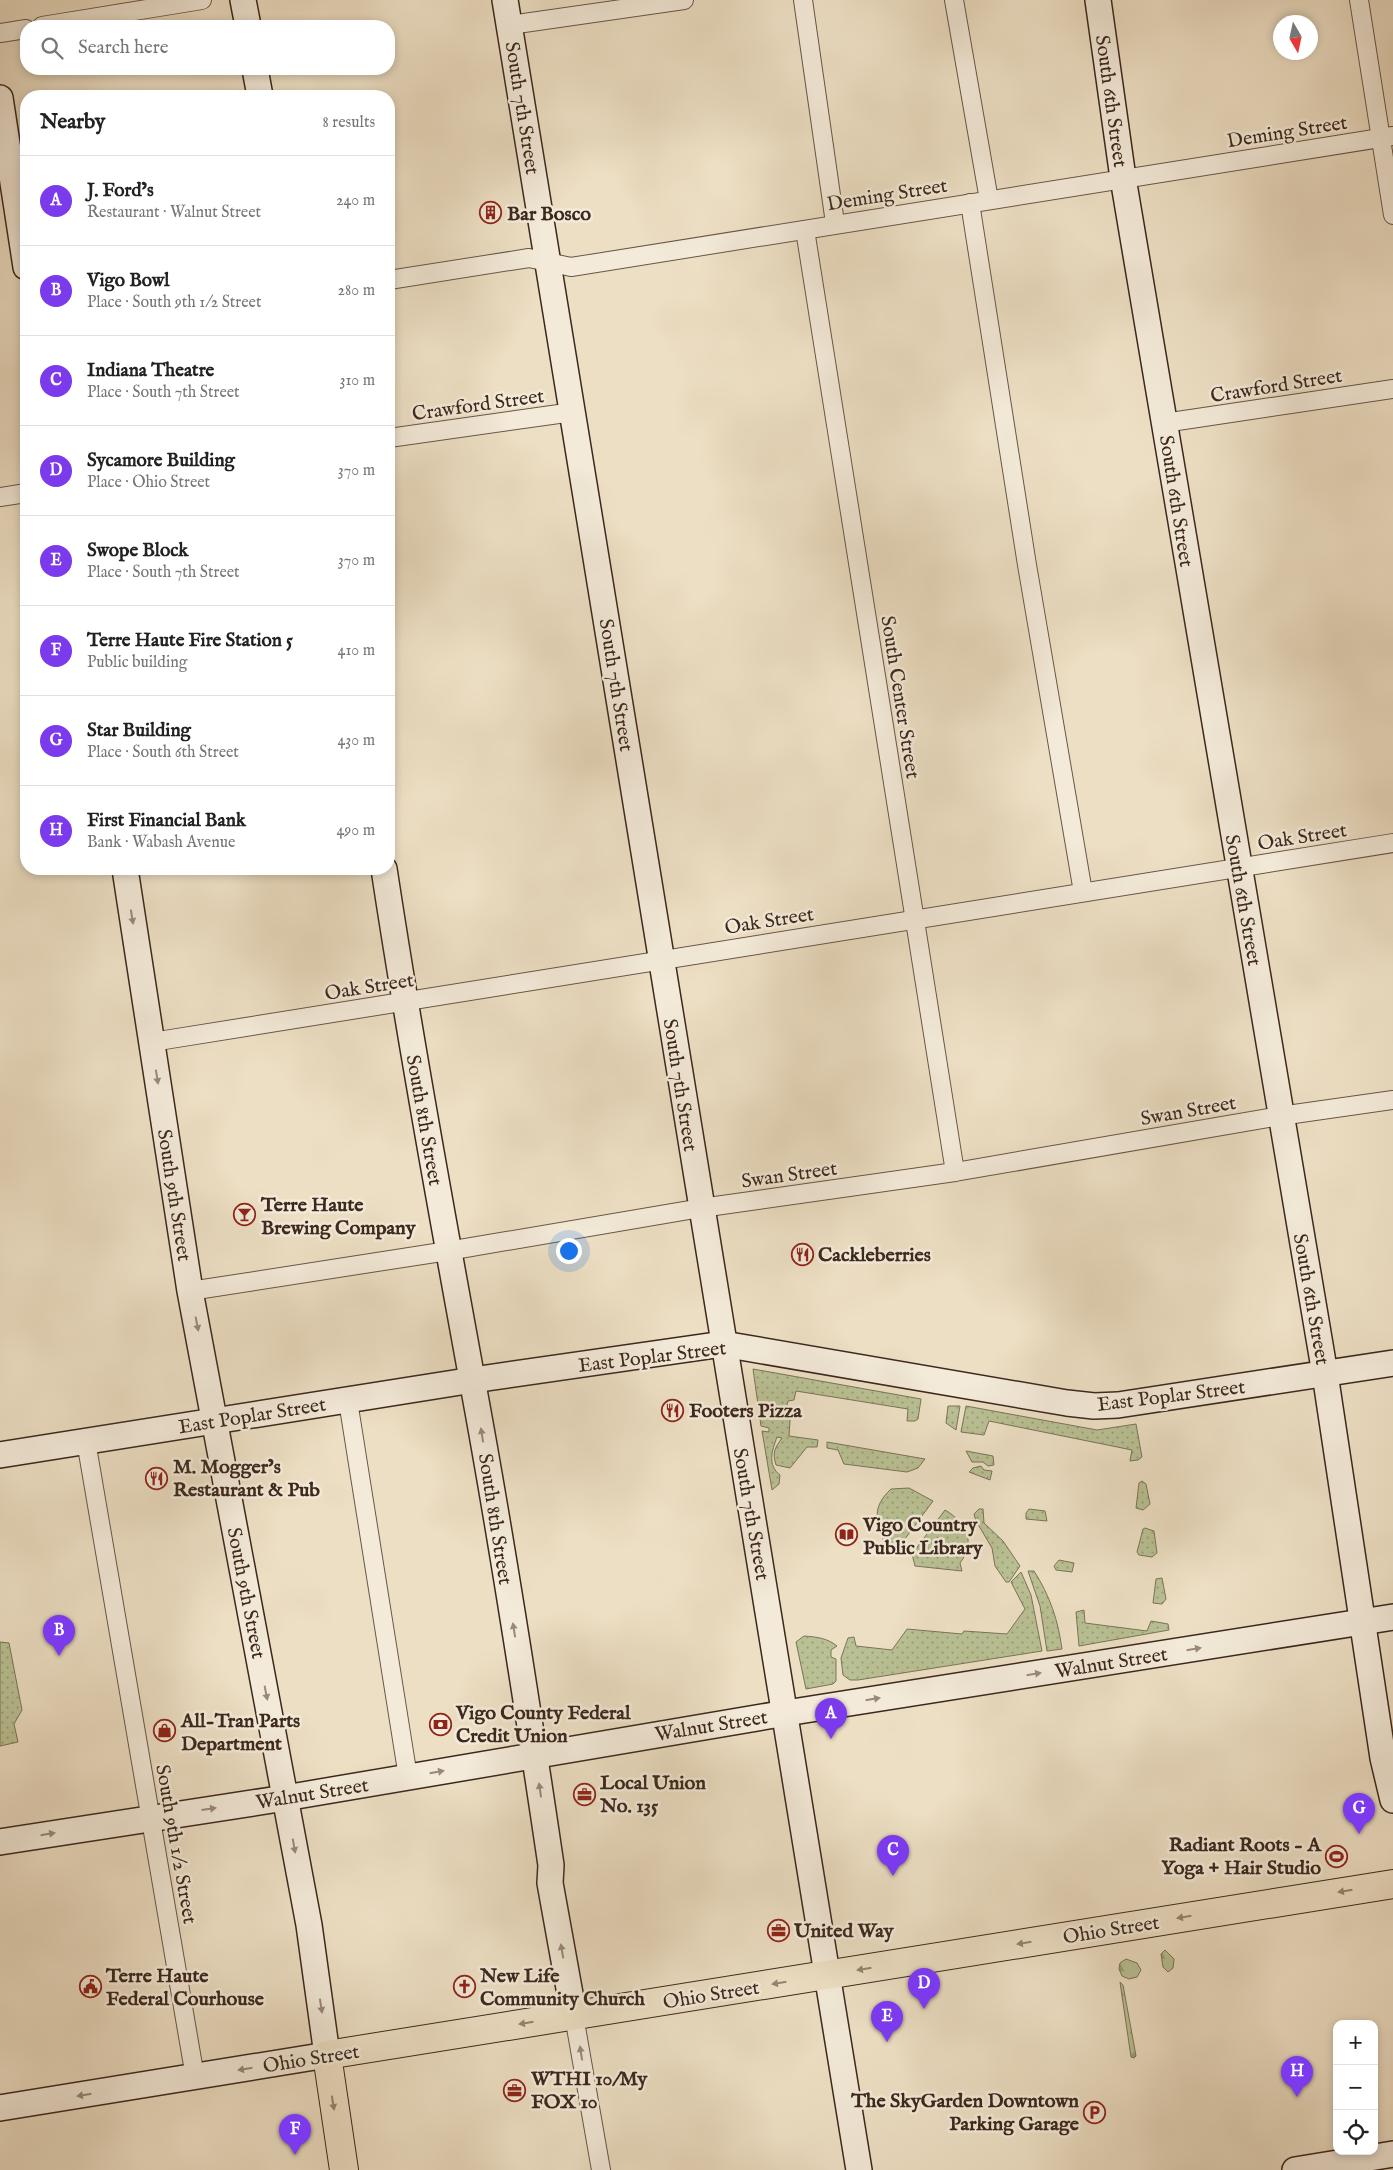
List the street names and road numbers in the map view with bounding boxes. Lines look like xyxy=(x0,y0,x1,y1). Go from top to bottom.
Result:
street label: South 6th Street xyxy=(1089,34,1132,169)
street label: South 7th Street xyxy=(499,40,544,177)
street label: Deming Street xyxy=(1225,111,1349,154)
street label: Deming Street xyxy=(825,174,949,217)
street label: Crawford Street xyxy=(1209,364,1344,409)
street label: Crawford Street xyxy=(411,384,546,427)
street label: South 6th Street xyxy=(1153,433,1198,569)
street label: South Center Street xyxy=(874,614,925,781)
street label: South 7th Street xyxy=(593,617,638,754)
street label: Oak Street xyxy=(1256,818,1349,857)
street label: South 6th Street xyxy=(1219,833,1266,968)
street label: Oak Street xyxy=(723,902,816,941)
street label: Oak Street xyxy=(323,968,416,1007)
street label: South 7th Street xyxy=(657,1017,702,1154)
street label: South 8th Street xyxy=(400,1053,447,1188)
street label: Swan Street xyxy=(1139,1091,1238,1132)
street label: South 9th Street xyxy=(151,1127,196,1263)
street label: Swan Street xyxy=(740,1156,839,1195)
street label: South 6th Street xyxy=(1287,1232,1334,1367)
street label: East Poplar Street xyxy=(577,1336,728,1379)
street label: East Poplar Street xyxy=(1096,1375,1247,1418)
street label: East Poplar Street xyxy=(177,1392,328,1440)
street label: South 7th Street xyxy=(727,1446,775,1583)
street label: South 8th Street xyxy=(472,1452,517,1587)
street label: South 9th Street xyxy=(221,1525,271,1661)
street label: Walnut Street xyxy=(1053,1642,1169,1685)
street label: Walnut Street xyxy=(653,1705,769,1748)
street label: South 9th 1/2 Street xyxy=(149,1763,202,1926)
street label: Walnut Street xyxy=(254,1773,370,1816)
street label: Ohio Street xyxy=(1061,1911,1161,1950)
street label: Ohio Street xyxy=(661,1976,761,2015)
street label: Ohio Street xyxy=(261,2040,361,2079)

